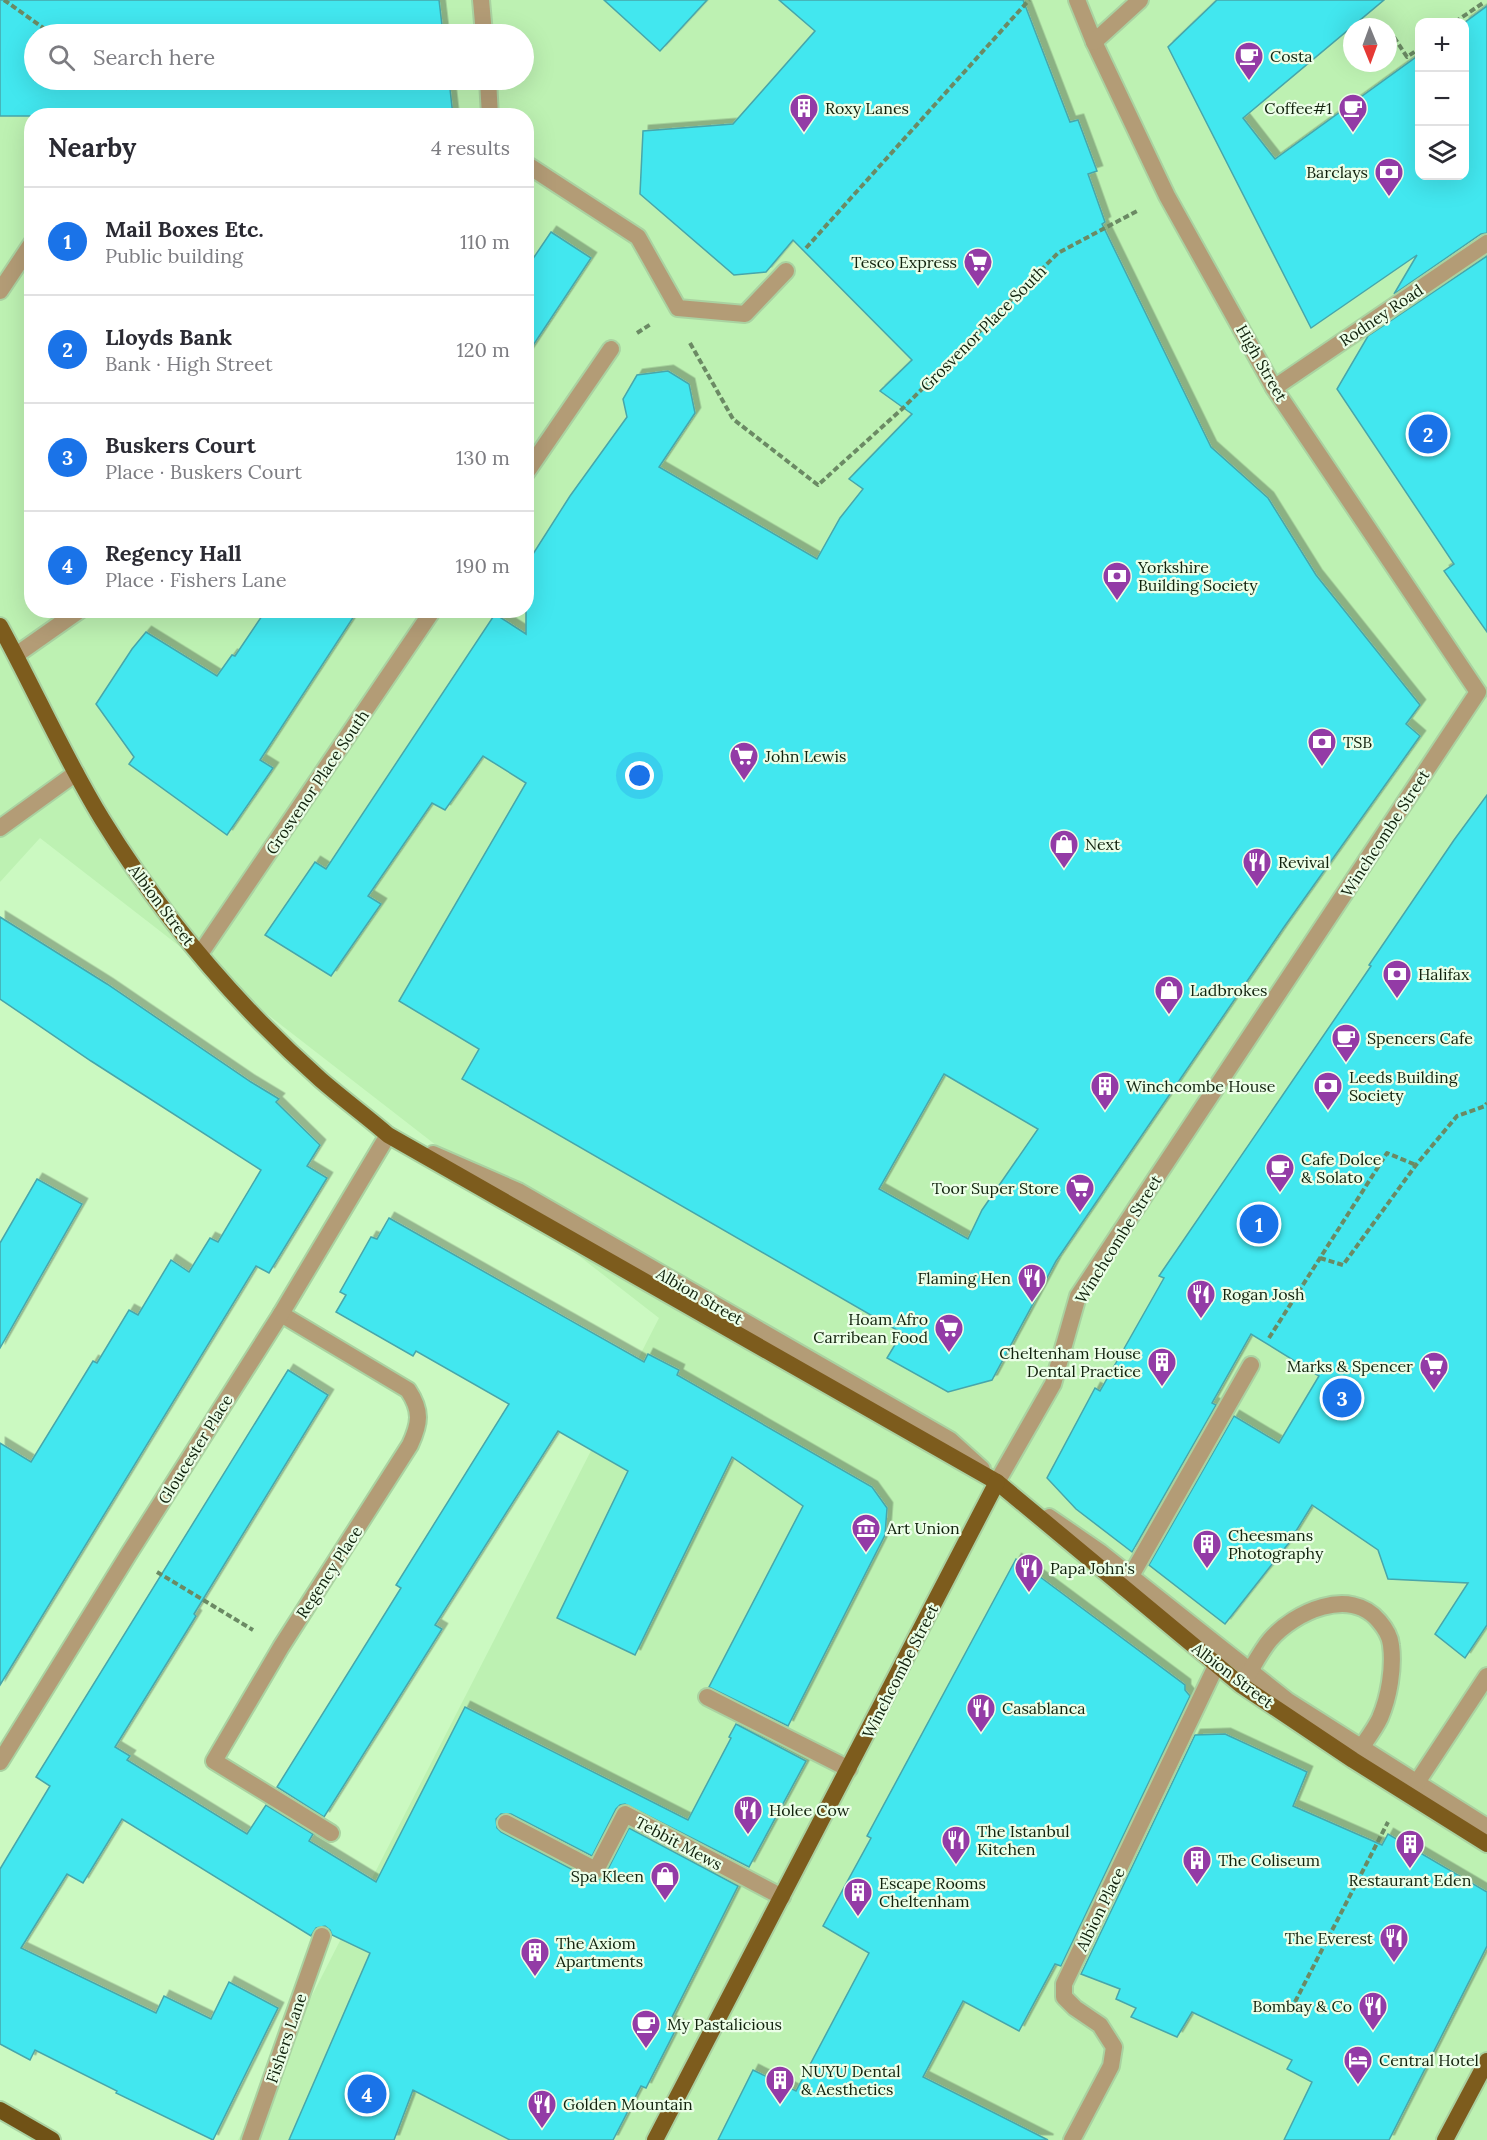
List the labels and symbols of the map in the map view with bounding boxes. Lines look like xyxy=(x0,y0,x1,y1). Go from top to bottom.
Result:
north arrow xyxy=(1343,18,1397,72)
cafe icon: Costa xyxy=(1233,40,1265,82)
place label: Costa xyxy=(1270,46,1312,66)
building icon: Roxy Lanes xyxy=(788,92,820,134)
cafe icon: Coffee#1 xyxy=(1337,92,1369,134)
place label: Roxy Lanes xyxy=(825,98,909,118)
place label: Coffee#1 xyxy=(1264,98,1332,118)
bank icon: Barclays xyxy=(1373,156,1405,198)
place label: Barclays xyxy=(1306,162,1368,182)
supermarket icon: Tesco Express xyxy=(962,246,994,288)
place label: Tesco Express xyxy=(851,252,957,272)
street label: Grosvenor Place South xyxy=(916,261,1050,395)
street label: Rodney Road xyxy=(1335,279,1427,350)
street label: High Street xyxy=(1232,321,1292,406)
pin: 2 xyxy=(1408,412,1448,456)
place label: Yorkshire Building Society xyxy=(1137,557,1258,595)
bank icon: Yorkshire Building Society xyxy=(1101,560,1133,602)
street label: Grosvenor Place South xyxy=(261,706,373,858)
bank icon: TSB xyxy=(1306,726,1338,768)
place label: TSB xyxy=(1343,732,1372,752)
supermarket icon: John Lewis xyxy=(728,740,760,782)
place label: John Lewis xyxy=(764,746,846,766)
your location xyxy=(625,761,654,790)
street label: Winchcombe Street xyxy=(1336,765,1434,900)
shop icon: Next xyxy=(1048,828,1080,870)
place label: Next xyxy=(1085,834,1121,854)
restaurant icon: Revival xyxy=(1241,846,1273,888)
place label: Revival xyxy=(1278,852,1330,872)
street label: Albion Street xyxy=(124,860,200,950)
bank icon: Halifax xyxy=(1381,958,1413,1000)
place label: Halifax xyxy=(1418,964,1470,984)
shop icon: Ladbrokes xyxy=(1153,974,1185,1016)
place label: Ladbrokes xyxy=(1190,980,1267,1000)
cafe icon: Spencers Cafe xyxy=(1330,1022,1362,1064)
place label: Spencers Cafe xyxy=(1367,1028,1473,1048)
place label: Leeds Building Society xyxy=(1349,1067,1459,1105)
building icon: Winchcombe House xyxy=(1089,1070,1121,1112)
bank icon: Leeds Building Society xyxy=(1312,1070,1344,1112)
place label: Winchcombe House xyxy=(1126,1076,1276,1096)
place label: Cafe Dolce & Solato xyxy=(1301,1149,1382,1187)
cafe icon: Cafe Dolce & Solato xyxy=(1264,1152,1296,1194)
street label: Winchcombe Street xyxy=(1070,1170,1166,1307)
supermarket icon: Toor Super Store xyxy=(1064,1172,1096,1214)
place label: Toor Super Store xyxy=(932,1178,1059,1198)
pin: 1 xyxy=(1240,1202,1278,1246)
restaurant icon: Flaming Hen xyxy=(1016,1262,1048,1304)
street label: Albion Street xyxy=(652,1263,748,1329)
place label: Flaming Hen xyxy=(918,1268,1011,1288)
restaurant icon: Rogan Josh xyxy=(1185,1278,1217,1320)
place label: Rogan Josh xyxy=(1222,1284,1305,1304)
place label: Hoam Afro Carribean Food xyxy=(813,1309,928,1347)
supermarket icon: Hoam Afro Carribean Food xyxy=(933,1312,965,1354)
place label: Cheltenham House Dental Practice xyxy=(999,1343,1141,1381)
building icon: Cheltenham House Dental Practice xyxy=(1146,1346,1178,1388)
supermarket icon: Marks & Spencer xyxy=(1418,1350,1450,1392)
place label: Marks & Spencer xyxy=(1287,1356,1413,1376)
pin: 3 xyxy=(1322,1376,1362,1420)
street label: Gloucester Place xyxy=(153,1390,237,1507)
museum icon: Art Union xyxy=(850,1512,882,1554)
place label: Art Union xyxy=(886,1518,960,1538)
street label: Regency Place xyxy=(292,1522,366,1622)
place label: Cheesmans Photography xyxy=(1228,1525,1324,1563)
building icon: Cheesmans Photography xyxy=(1191,1528,1223,1570)
restaurant icon: Papa John's xyxy=(1013,1552,1045,1594)
place label: Papa John's xyxy=(1050,1558,1135,1578)
street label: Winchcombe Street xyxy=(858,1600,943,1741)
street label: Albion Street xyxy=(1188,1637,1278,1713)
restaurant icon: Casablanca xyxy=(965,1692,997,1734)
place label: Casablanca xyxy=(1002,1698,1085,1718)
restaurant icon: Holee Cow xyxy=(732,1794,764,1836)
place label: Holee Cow xyxy=(769,1800,850,1820)
street label: Tebbit Mews xyxy=(632,1812,726,1874)
place label: The Istanbul Kitchen xyxy=(977,1821,1070,1859)
restaurant icon: The Istanbul Kitchen xyxy=(940,1824,972,1866)
building icon: Restaurant Eden xyxy=(1394,1828,1426,1870)
building icon: The Coliseum xyxy=(1181,1844,1213,1886)
place label: The Coliseum xyxy=(1218,1850,1320,1870)
shop icon: Spa Kleen xyxy=(649,1860,681,1902)
street label: Albion Place xyxy=(1071,1864,1129,1955)
place label: Spa Kleen xyxy=(571,1866,644,1886)
place label: Restaurant Eden xyxy=(1349,1870,1472,1890)
place label: Escape Rooms Cheltenham xyxy=(879,1873,986,1911)
building icon: Escape Rooms Cheltenham xyxy=(842,1876,874,1918)
restaurant icon: The Everest xyxy=(1378,1922,1410,1964)
place label: The Everest xyxy=(1285,1928,1374,1948)
place label: The Axiom Apartments xyxy=(555,1933,643,1971)
building icon: The Axiom Apartments xyxy=(519,1936,551,1978)
street label: Fishers Lane xyxy=(261,1990,311,2086)
restaurant icon: Bombay & Co xyxy=(1357,1990,1389,2032)
place label: Bombay & Co xyxy=(1252,1996,1352,2016)
cafe icon: My Pastalicious xyxy=(630,2008,662,2050)
place label: My Pastalicious xyxy=(667,2014,782,2034)
hotel icon: Central Hotel xyxy=(1342,2044,1374,2086)
place label: Central Hotel xyxy=(1379,2050,1479,2070)
place label: NUYU Dental & Aesthetics xyxy=(801,2061,901,2099)
building icon: NUYU Dental & Aesthetics xyxy=(764,2064,796,2106)
pin: 4 xyxy=(348,2072,386,2116)
restaurant icon: Golden Mountain xyxy=(526,2088,558,2130)
place label: Golden Mountain xyxy=(563,2094,693,2114)

